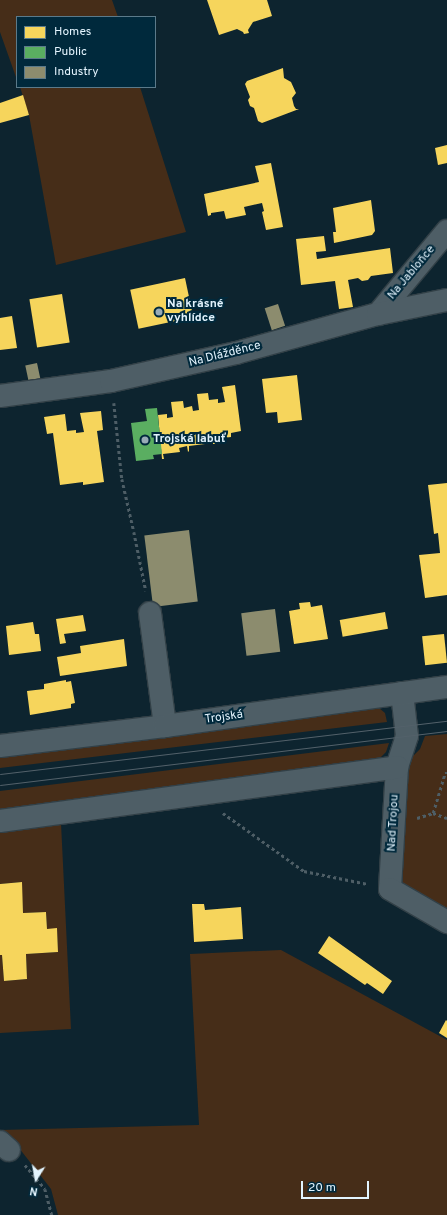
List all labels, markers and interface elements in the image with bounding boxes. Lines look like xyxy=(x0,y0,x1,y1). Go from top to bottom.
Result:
legend xyxy=(16,16,156,88)
text: Homes xyxy=(54,24,91,40)
text: Public xyxy=(54,44,87,60)
text: Industry xyxy=(54,64,99,80)
street label: Na Jabloňce xyxy=(385,243,439,303)
place label: Na krásné vyhlídce xyxy=(167,298,223,326)
marker: Na krásné vyhlídce xyxy=(154,307,164,317)
street label: Na Dlážděnce xyxy=(188,339,262,371)
place label: Trojská labuť xyxy=(153,433,226,447)
marker: Trojská labuť xyxy=(140,435,150,445)
street label: Trojská xyxy=(204,708,244,728)
street label: Nad Trojou xyxy=(385,794,403,852)
north arrow xyxy=(16,1159,56,1199)
scale bar xyxy=(303,1173,371,1199)
text: 20 m xyxy=(308,1180,336,1196)
text: N xyxy=(28,1183,39,1198)

